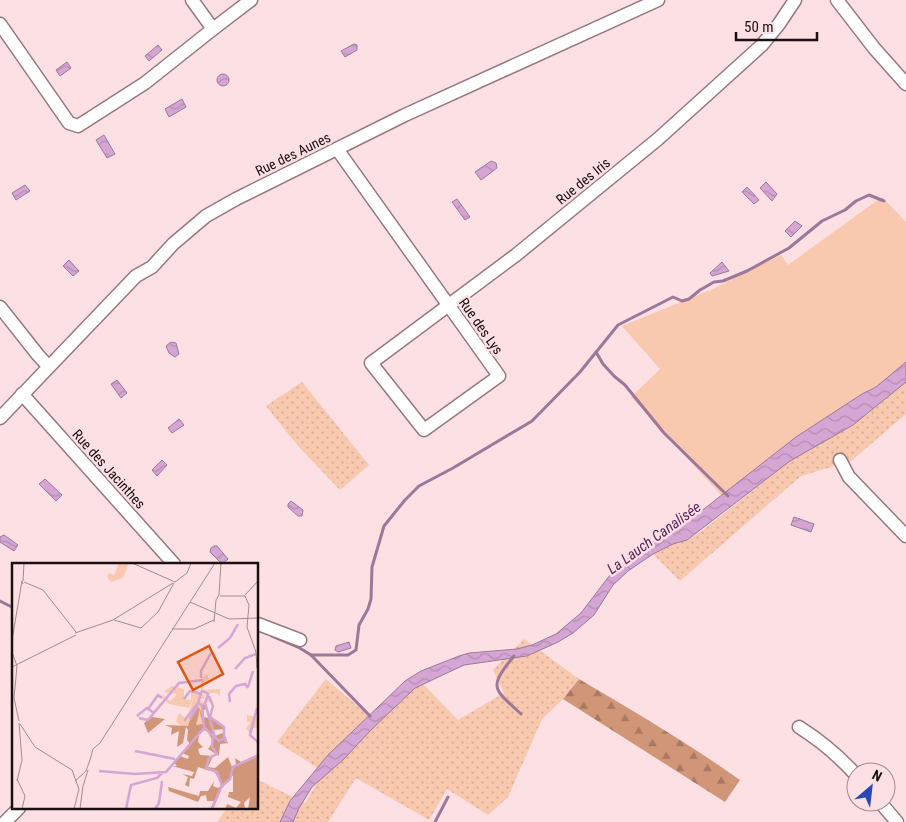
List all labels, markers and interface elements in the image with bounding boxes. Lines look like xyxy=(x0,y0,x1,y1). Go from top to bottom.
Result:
scale bar xyxy=(736,10,817,42)
text: 50 m xyxy=(744,18,774,36)
street label: Rue des Aunes xyxy=(253,129,333,179)
street label: Rue des Iris xyxy=(553,155,613,207)
street label: Rue des Lys xyxy=(456,295,506,357)
street label: Rue des Jacinthes xyxy=(69,426,149,512)
water label: La Lauch Canalisée xyxy=(604,498,705,578)
inset map xyxy=(12,563,259,810)
north arrow xyxy=(846,762,896,812)
text: N xyxy=(870,766,885,785)

